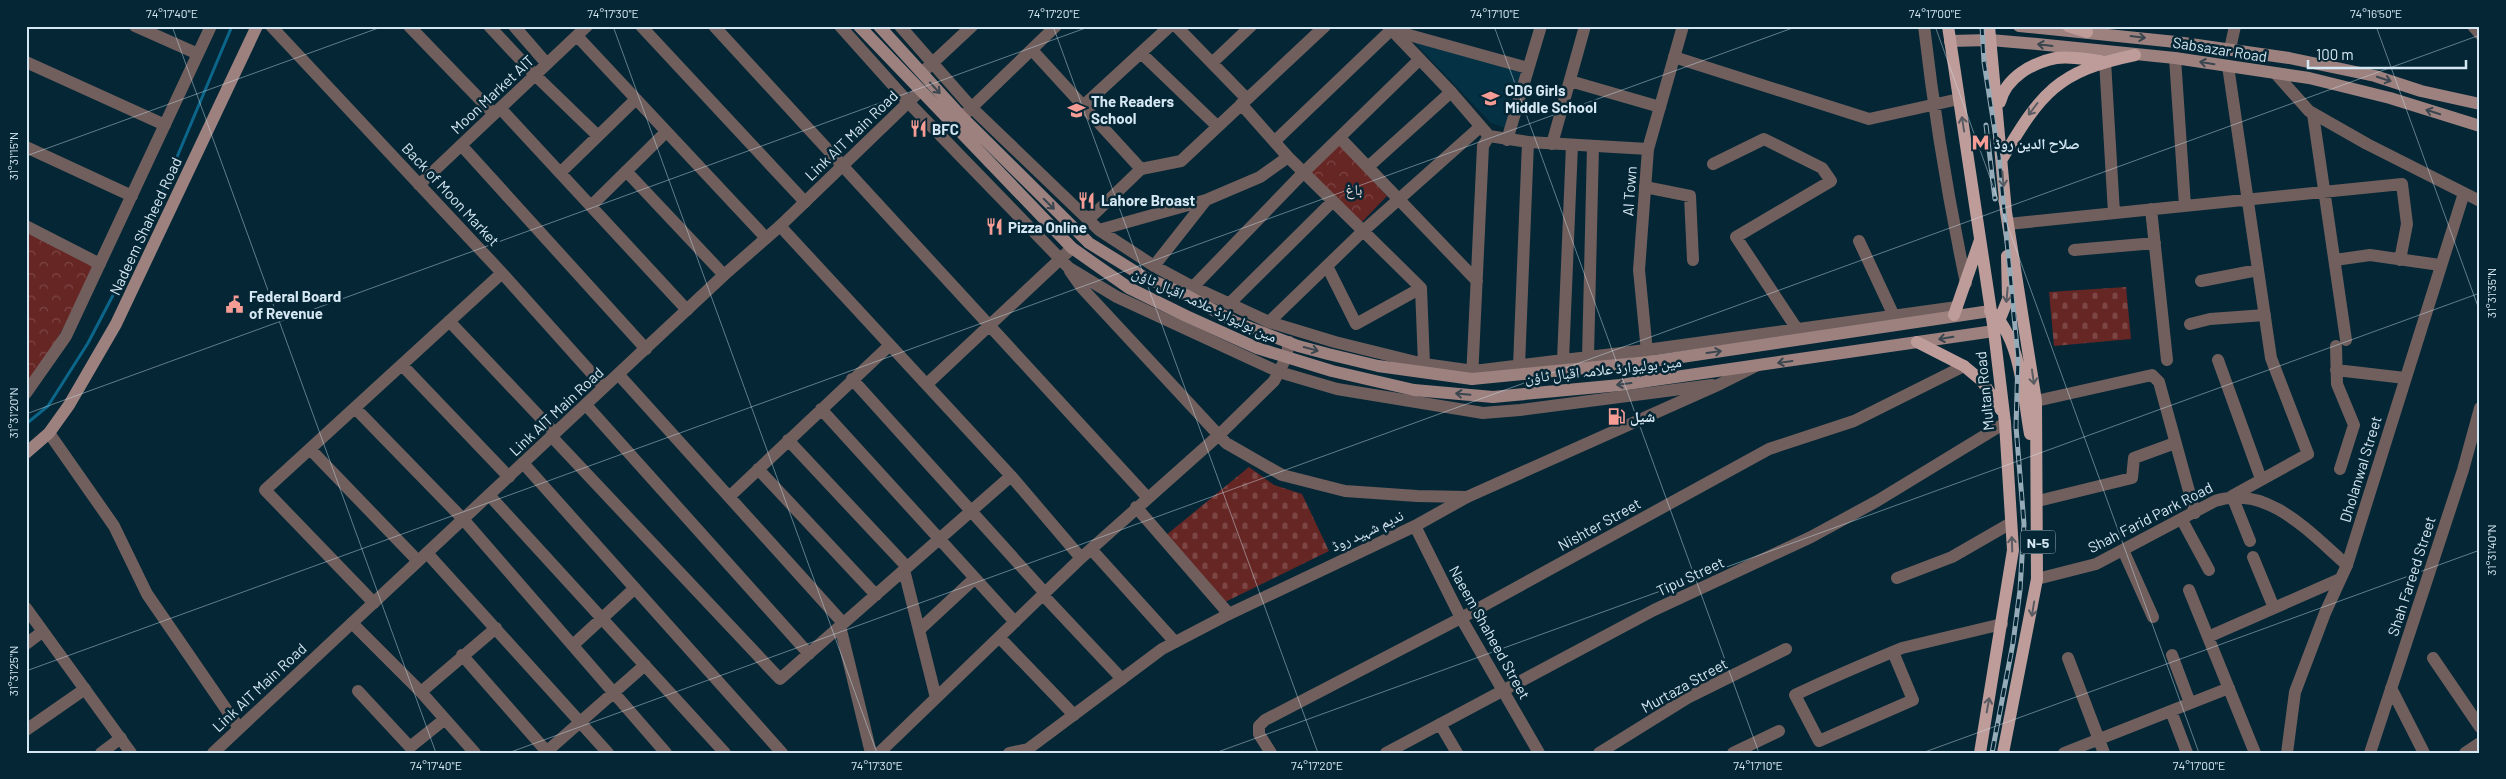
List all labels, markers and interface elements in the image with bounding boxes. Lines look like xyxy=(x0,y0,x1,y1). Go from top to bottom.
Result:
text: 74°17'40"E xyxy=(146,6,198,20)
text: 74°17'30"E xyxy=(587,6,639,20)
text: 74°17'20"E xyxy=(1028,6,1080,20)
text: 74°17'10"E xyxy=(1470,6,1520,20)
text: 74°17'00"E xyxy=(1909,6,1961,20)
text: 74°16'50"E xyxy=(2350,6,2402,20)
one-way arrow xyxy=(2129,32,2145,42)
street label: Sabsazar Road xyxy=(2171,33,2269,65)
scale bar xyxy=(2308,38,2466,70)
one-way arrow xyxy=(2037,40,2053,50)
text: 100 m xyxy=(2316,45,2354,63)
street label: Moon Market AIT xyxy=(447,51,537,137)
one-way arrow xyxy=(2199,57,2215,67)
one-way arrow xyxy=(2376,75,2391,84)
place label: CDG Girls Middle School xyxy=(1505,81,1597,116)
one-way arrow xyxy=(929,82,941,95)
street label: Link AIT Main Road xyxy=(801,86,901,184)
school or university icon: CDG Girls Middle School xyxy=(1481,89,1501,109)
place label: The Readers School xyxy=(1091,92,1175,127)
school or university icon: The Readers School xyxy=(1067,100,1087,120)
one-way arrow xyxy=(2028,102,2039,115)
one-way arrow xyxy=(2426,107,2441,116)
one-way arrow xyxy=(1958,117,1968,133)
restaurant icon: BFC xyxy=(908,119,928,139)
place label: BFC xyxy=(932,120,959,138)
text: 31°31'15"N xyxy=(6,132,20,180)
metro station icon: صلاح الدین روڈ xyxy=(1970,133,1990,153)
place label: صلاح الدین روڈ xyxy=(1994,134,2080,153)
street label: Back of Moon Market xyxy=(399,139,503,249)
street label: Nadeem Shaheed Road xyxy=(105,154,185,298)
street label: AI Town xyxy=(1618,165,1640,217)
one-way arrow xyxy=(1999,171,2008,187)
park label: باغ xyxy=(1346,180,1362,200)
restaurant icon: Lahore Broast xyxy=(1077,190,1097,210)
place label: Lahore Broast xyxy=(1101,191,1195,209)
one-way arrow xyxy=(1043,198,1056,210)
restaurant icon: Pizza Online xyxy=(984,217,1004,237)
place label: Pizza Online xyxy=(1008,218,1087,236)
street label: مین بولیوارڈ علامہ اقبال ٹاؤن xyxy=(1129,263,1280,347)
text: 31°31'35"N xyxy=(2484,268,2498,318)
place label: Federal Board of Revenue xyxy=(249,287,341,322)
one-way arrow xyxy=(2002,287,2012,303)
public building icon: Federal Board of Revenue xyxy=(225,295,245,315)
one-way arrow xyxy=(1938,333,1954,343)
one-way arrow xyxy=(1303,345,1319,355)
one-way arrow xyxy=(1706,347,1722,357)
street label: Multan Road xyxy=(1971,350,1997,432)
street label: مین بولیوارڈ علامہ اقبال ٹاؤن xyxy=(1524,352,1683,388)
one-way arrow xyxy=(1778,357,1794,367)
street label: Link AIT Main Road xyxy=(505,363,607,459)
one-way arrow xyxy=(2028,369,2038,385)
one-way arrow xyxy=(1617,380,1633,390)
text: 31°31'20"N xyxy=(6,387,20,439)
one-way arrow xyxy=(1455,389,1471,399)
fuel station icon: شیل xyxy=(1606,406,1626,426)
place label: شیل xyxy=(1630,407,1655,426)
street label: Dholanwal Street xyxy=(2335,414,2385,524)
street label: Shah Farid Park Road xyxy=(2085,478,2215,556)
street label: Nishter Street xyxy=(1554,494,1644,554)
street label: ندیم شہید روڈ xyxy=(1328,505,1407,556)
street label: Shah Fareed Street xyxy=(2383,514,2439,638)
text: 31°31'40"N xyxy=(2484,524,2498,576)
road number: N-5 xyxy=(2020,530,2056,554)
one-way arrow xyxy=(2008,537,2017,553)
street label: Tipu Street xyxy=(1653,553,1727,599)
street label: Naeem Shaheed Street xyxy=(1446,562,1534,702)
one-way arrow xyxy=(2027,600,2037,616)
street label: Link AIT Main Road xyxy=(208,639,310,735)
text: 31°31'25"N xyxy=(6,646,20,696)
street label: Murtaza Street xyxy=(1638,654,1730,716)
one-way arrow xyxy=(1983,697,1993,713)
text: 74°17'40"E xyxy=(410,758,462,772)
text: 74°17'30"E xyxy=(851,758,903,772)
text: 74°17'20"E xyxy=(1291,758,1343,772)
text: 74°17'10"E xyxy=(1733,758,1783,772)
text: 74°17'00"E xyxy=(2173,758,2225,772)

